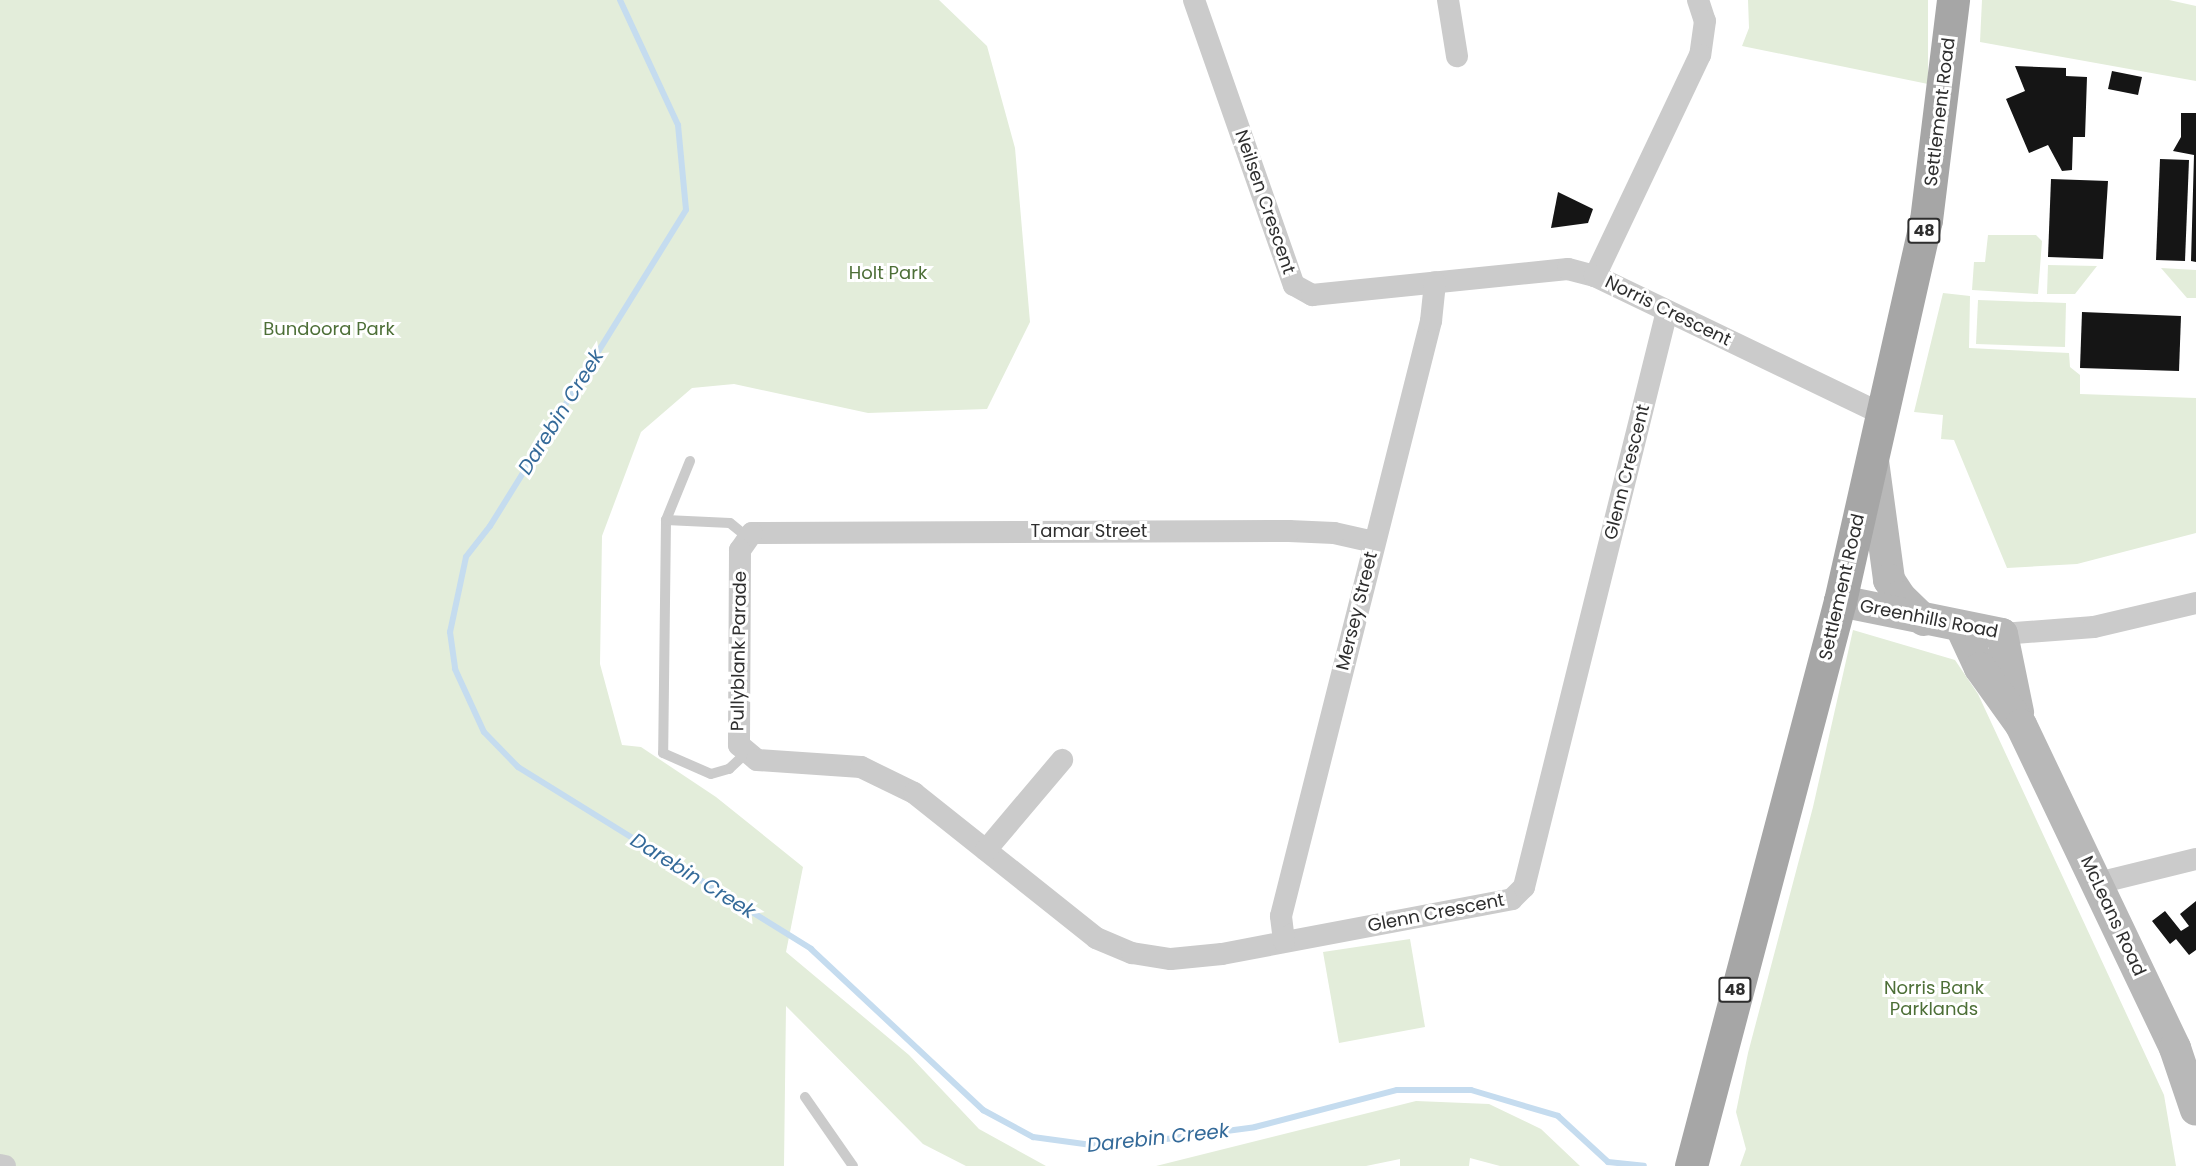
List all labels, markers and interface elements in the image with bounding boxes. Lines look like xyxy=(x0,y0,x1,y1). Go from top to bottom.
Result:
street label: Settlement Road xyxy=(1920,36,1960,188)
street label: Neilsen Crescent xyxy=(1230,127,1300,277)
road number: 48 xyxy=(1906,218,1942,244)
park label: Holt Park xyxy=(849,262,927,284)
street label: Norris Crescent xyxy=(1601,271,1735,351)
park label: Bundoora Park xyxy=(263,318,395,340)
water label: Darebin Creek xyxy=(513,345,609,479)
street label: Glenn Crescent xyxy=(1600,402,1654,542)
street label: Settlement Road xyxy=(1815,512,1869,662)
street label: Tamar Street xyxy=(1031,520,1147,542)
street label: Mersey Street xyxy=(1332,549,1382,673)
street label: Pullyblank Parade xyxy=(727,571,751,731)
street label: Greenhills Road xyxy=(1858,595,2000,643)
water label: Darebin Creek xyxy=(626,828,760,924)
street label: McLeans Road xyxy=(2076,853,2150,979)
street label: Glenn Crescent xyxy=(1366,889,1506,937)
road number: 48 xyxy=(1717,977,1753,1003)
park label: Norris Bank Parklands xyxy=(1884,978,1984,1020)
water label: Darebin Creek xyxy=(1086,1119,1230,1157)

